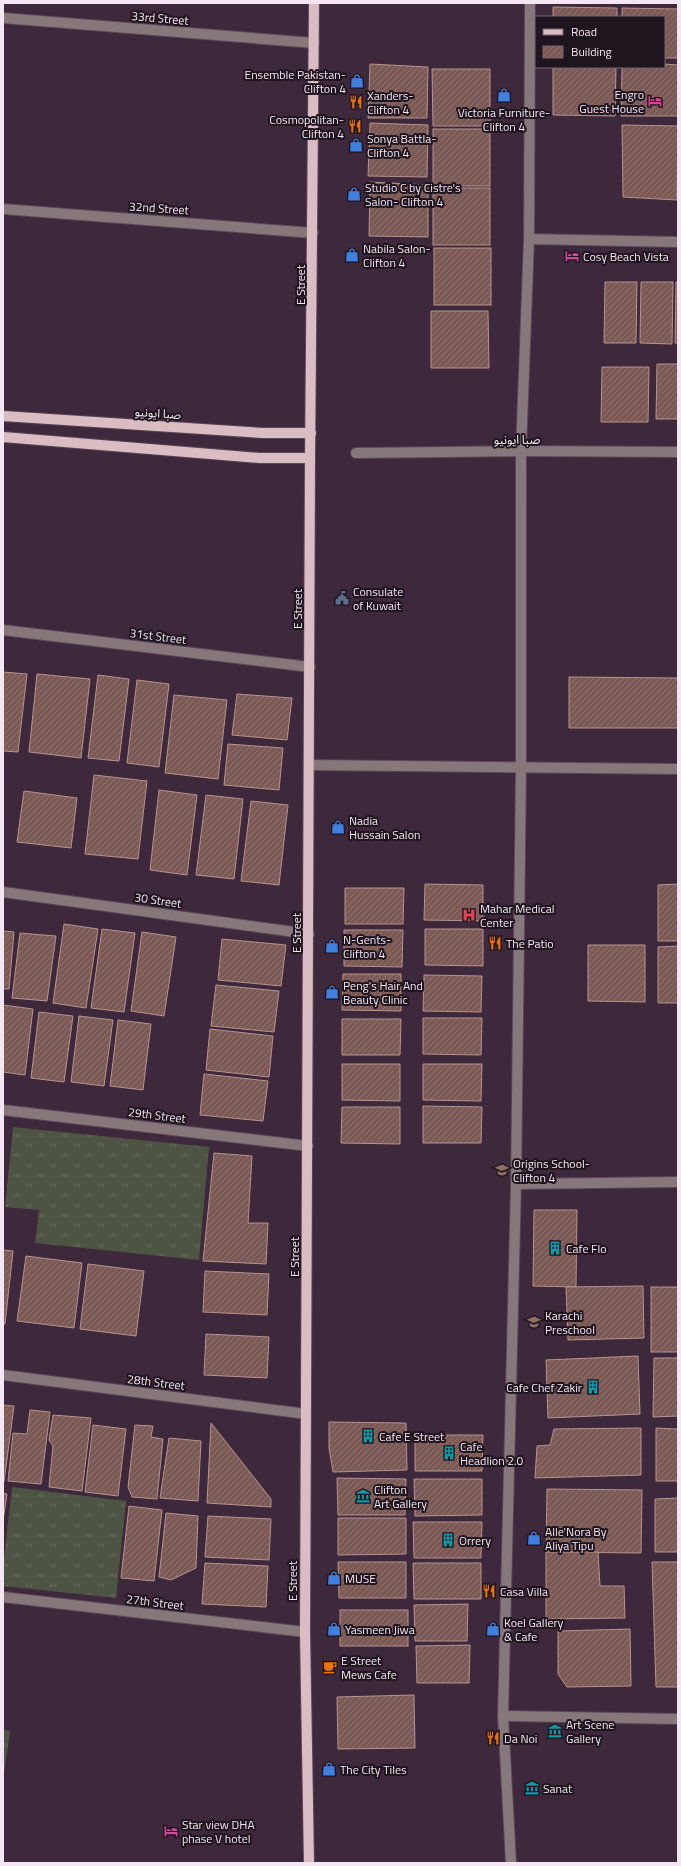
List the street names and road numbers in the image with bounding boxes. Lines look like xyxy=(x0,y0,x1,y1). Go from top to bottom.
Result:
street label: 33rd Street xyxy=(131,6,190,30)
street label: 32nd Street xyxy=(129,196,190,220)
street label: E Street xyxy=(291,264,310,305)
street label: صبا ایونیو xyxy=(134,402,182,424)
street label: صبا ایونیو xyxy=(494,430,540,449)
street label: E Street xyxy=(288,588,307,629)
street label: 31st Street xyxy=(129,623,188,649)
street label: 30 Street xyxy=(133,887,183,913)
street label: E Street xyxy=(287,912,306,953)
street label: 29th Street xyxy=(127,1102,188,1128)
street label: E Street xyxy=(285,1236,304,1277)
street label: 28th Street xyxy=(126,1369,187,1395)
street label: E Street xyxy=(283,1560,302,1601)
street label: 27th Street xyxy=(125,1589,186,1615)

